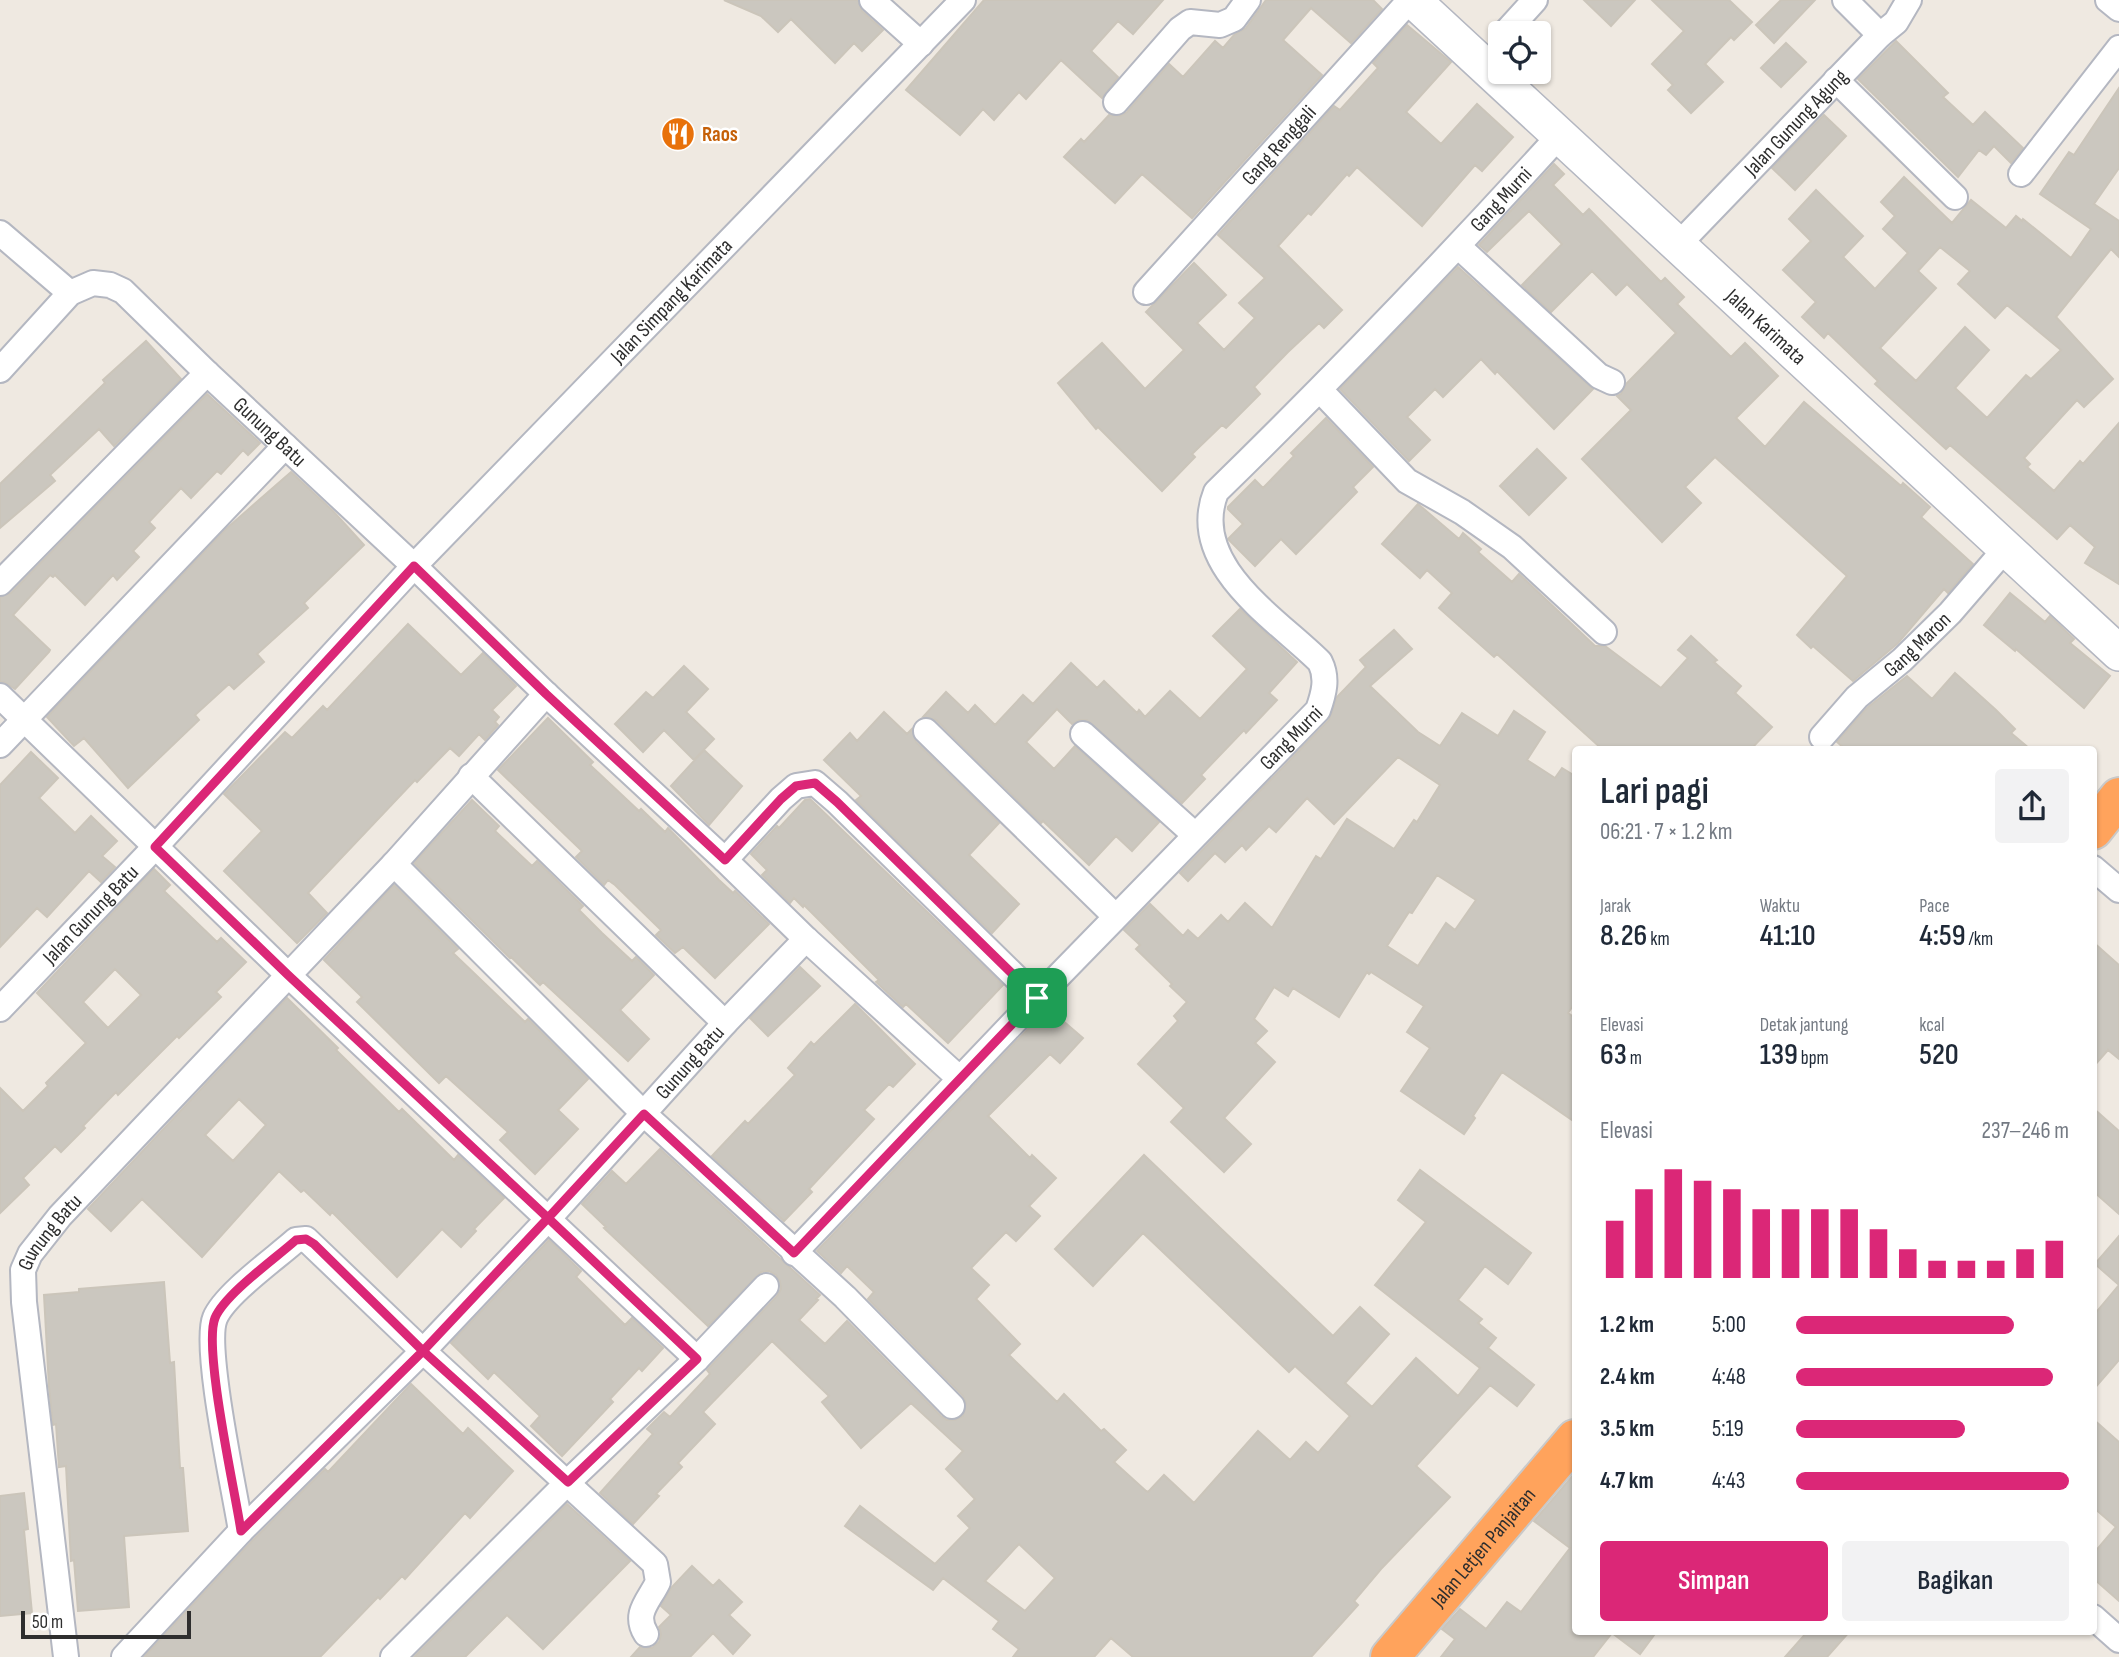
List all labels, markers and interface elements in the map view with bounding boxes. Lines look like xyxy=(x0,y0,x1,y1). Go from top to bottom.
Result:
map controls xyxy=(1488,21,1551,84)
button: locate xyxy=(1488,21,1551,84)
street label: Jalan Gunung Agung xyxy=(1738,64,1853,182)
street label: Gang Renggali xyxy=(1236,100,1321,190)
restaurant icon: Raos xyxy=(659,115,697,153)
place label: Raos xyxy=(702,122,738,147)
street label: Gang Murni xyxy=(1465,162,1537,237)
street label: Jalan Simpang Karimata xyxy=(605,233,737,369)
street label: Jalan Karimata xyxy=(1720,283,1811,370)
street label: Gunung Batu xyxy=(228,392,312,472)
street label: Gang Maron xyxy=(1879,607,1956,682)
street label: Gang Murni xyxy=(1254,700,1328,775)
text: Lari pagi xyxy=(1600,769,1709,814)
button: share xyxy=(1995,769,2069,843)
text: 06:21 · 7 × 1.2 km xyxy=(1600,818,1732,846)
street label: Jalan Gunung Batu xyxy=(37,860,144,970)
text: Jarak xyxy=(1600,895,1631,918)
text: Waktu xyxy=(1760,895,1800,918)
text: Pace xyxy=(1919,895,1950,918)
text: 8.26 xyxy=(1600,918,1647,954)
text: 41:10 xyxy=(1760,918,1816,954)
text: 4:59 xyxy=(1919,918,1966,954)
text: km xyxy=(1647,928,1670,951)
text: /km xyxy=(1966,928,1993,951)
pin xyxy=(1007,968,1067,1028)
icon: arrive xyxy=(1018,979,1056,1017)
text: Elevasi xyxy=(1600,1014,1644,1037)
text: Detak jantung xyxy=(1760,1014,1848,1037)
text: kcal xyxy=(1919,1014,1944,1037)
street label: Gunung Batu xyxy=(650,1020,729,1104)
text: 63 xyxy=(1600,1037,1627,1073)
text: 139 xyxy=(1760,1037,1798,1073)
text: 520 xyxy=(1919,1037,1959,1073)
text: m xyxy=(1627,1047,1642,1070)
text: bpm xyxy=(1798,1047,1829,1070)
text: Elevasi xyxy=(1600,1117,1653,1145)
text: 237–246 m xyxy=(1982,1117,2069,1145)
street label: Gunung Batu xyxy=(12,1189,87,1274)
text: 1.2 km xyxy=(1600,1311,1654,1339)
text: 5:00 xyxy=(1712,1311,1746,1339)
text: 2.4 km xyxy=(1600,1363,1655,1391)
text: 4:48 xyxy=(1712,1363,1746,1391)
text: 3.5 km xyxy=(1600,1415,1654,1443)
text: 5:19 xyxy=(1712,1415,1744,1443)
text: 4.7 km xyxy=(1600,1467,1654,1495)
text: 4:43 xyxy=(1712,1467,1745,1495)
street label: Jalan Letjen Panjaitan xyxy=(1425,1482,1541,1613)
button: Simpan xyxy=(1600,1541,1828,1621)
button: Bagikan xyxy=(1842,1541,2069,1621)
scale bar xyxy=(21,1608,191,1640)
text: 50 m xyxy=(32,1611,63,1634)

